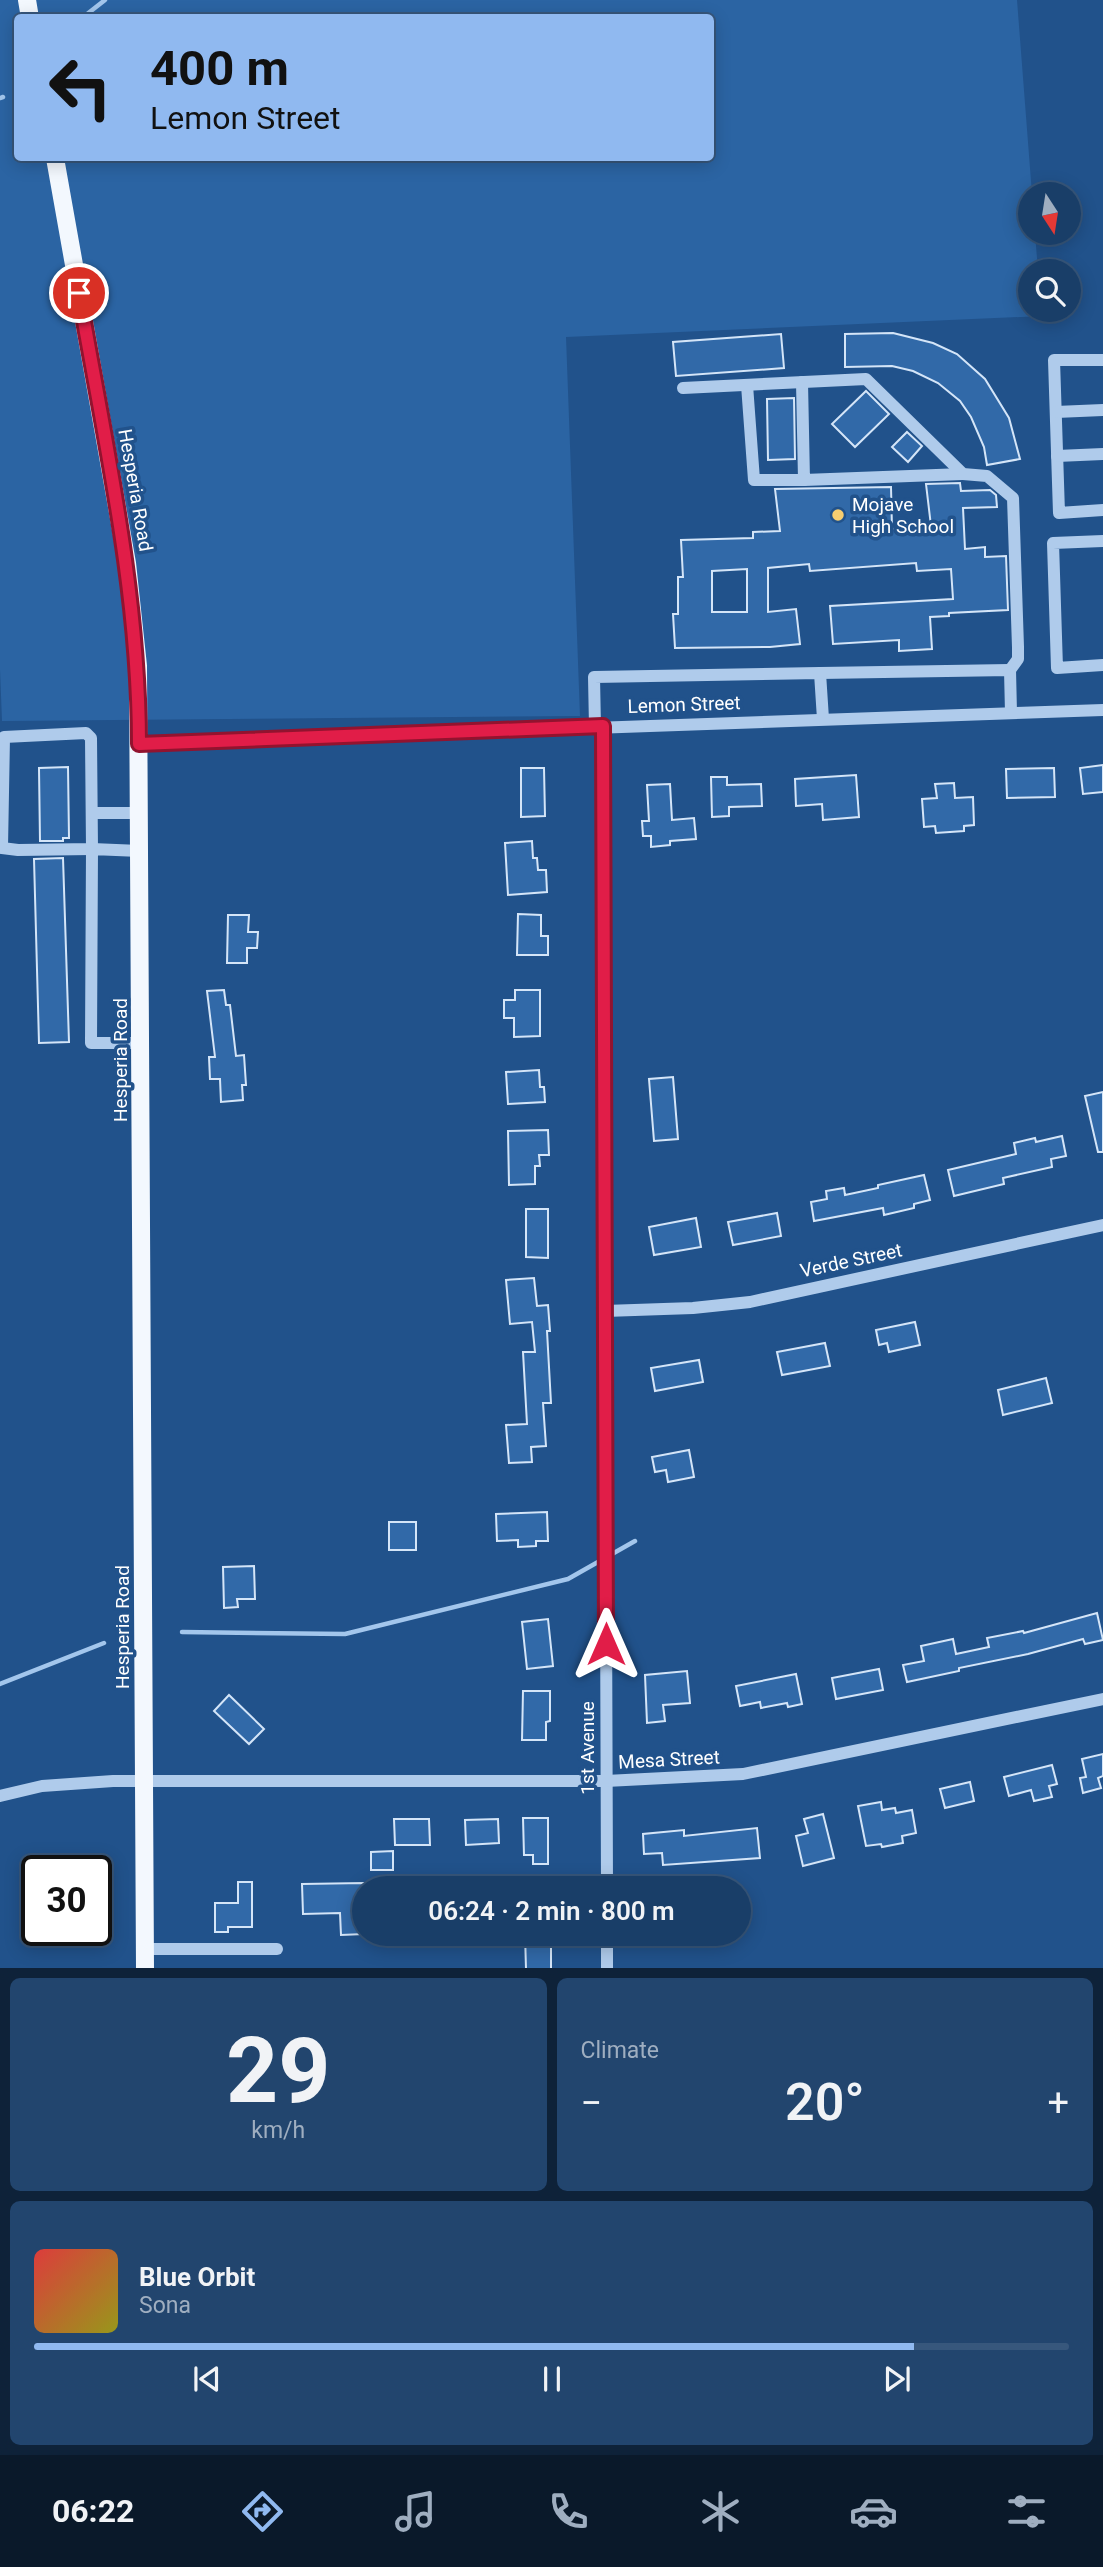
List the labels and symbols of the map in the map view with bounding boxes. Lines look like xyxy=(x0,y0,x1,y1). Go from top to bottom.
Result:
north arrow xyxy=(1018,182,1082,245)
pin xyxy=(49,263,109,323)
street label: Hesperia Road xyxy=(113,427,158,553)
place label: Mojave High School xyxy=(852,493,954,538)
marker: Mojave High School xyxy=(830,507,846,523)
street label: Lemon Street xyxy=(627,691,741,718)
street label: Hesperia Road xyxy=(109,998,132,1122)
street label: Verde Street xyxy=(798,1238,904,1283)
street label: Hesperia Road xyxy=(111,1565,134,1689)
position arrow xyxy=(569,1607,643,1681)
street label: 1st Avenue xyxy=(576,1701,599,1795)
street label: Mesa Street xyxy=(618,1745,720,1774)
speed limit sign: 30 xyxy=(21,1855,112,1946)

